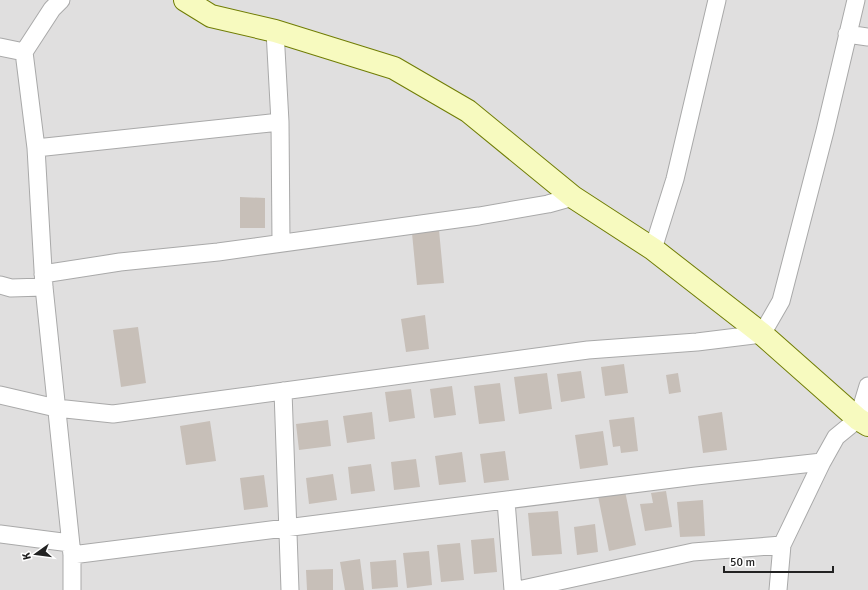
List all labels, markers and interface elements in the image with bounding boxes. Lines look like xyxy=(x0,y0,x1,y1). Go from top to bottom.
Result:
north arrow xyxy=(16,534,56,574)
scale bar xyxy=(724,548,833,574)
text: K xyxy=(20,551,34,561)
text: 50 m xyxy=(730,555,755,570)

